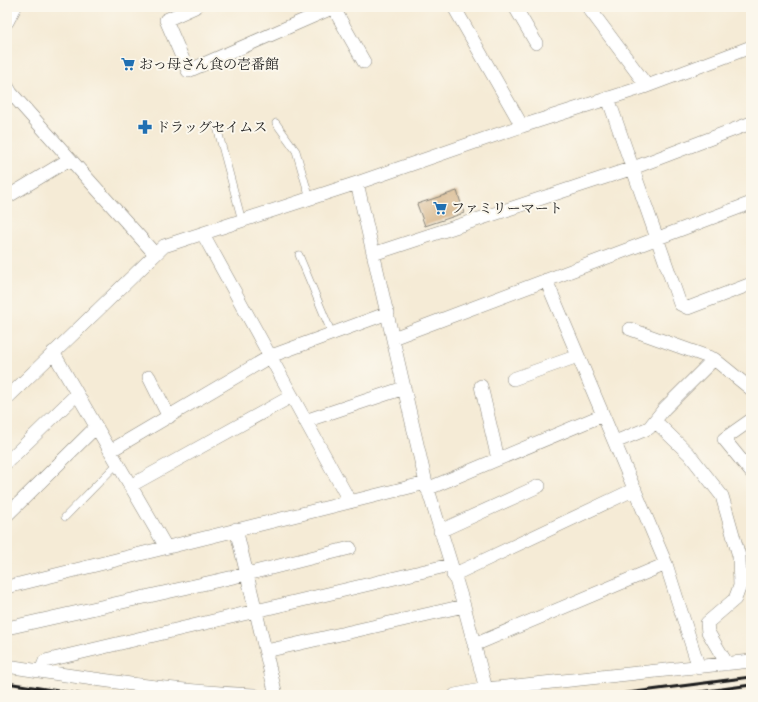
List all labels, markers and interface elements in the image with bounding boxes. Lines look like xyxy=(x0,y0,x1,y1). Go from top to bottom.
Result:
place label: おっ母さん食の壱番館 xyxy=(139,55,279,73)
supermarket icon: おっ母さん食の壱番館 xyxy=(120,56,136,72)
place label: ドラッグセイムス xyxy=(156,118,267,136)
pharmacy icon: ドラッグセイムス xyxy=(137,119,153,135)
place label: ファミリーマート xyxy=(451,199,563,217)
supermarket icon: ファミリーマート xyxy=(432,200,448,216)

